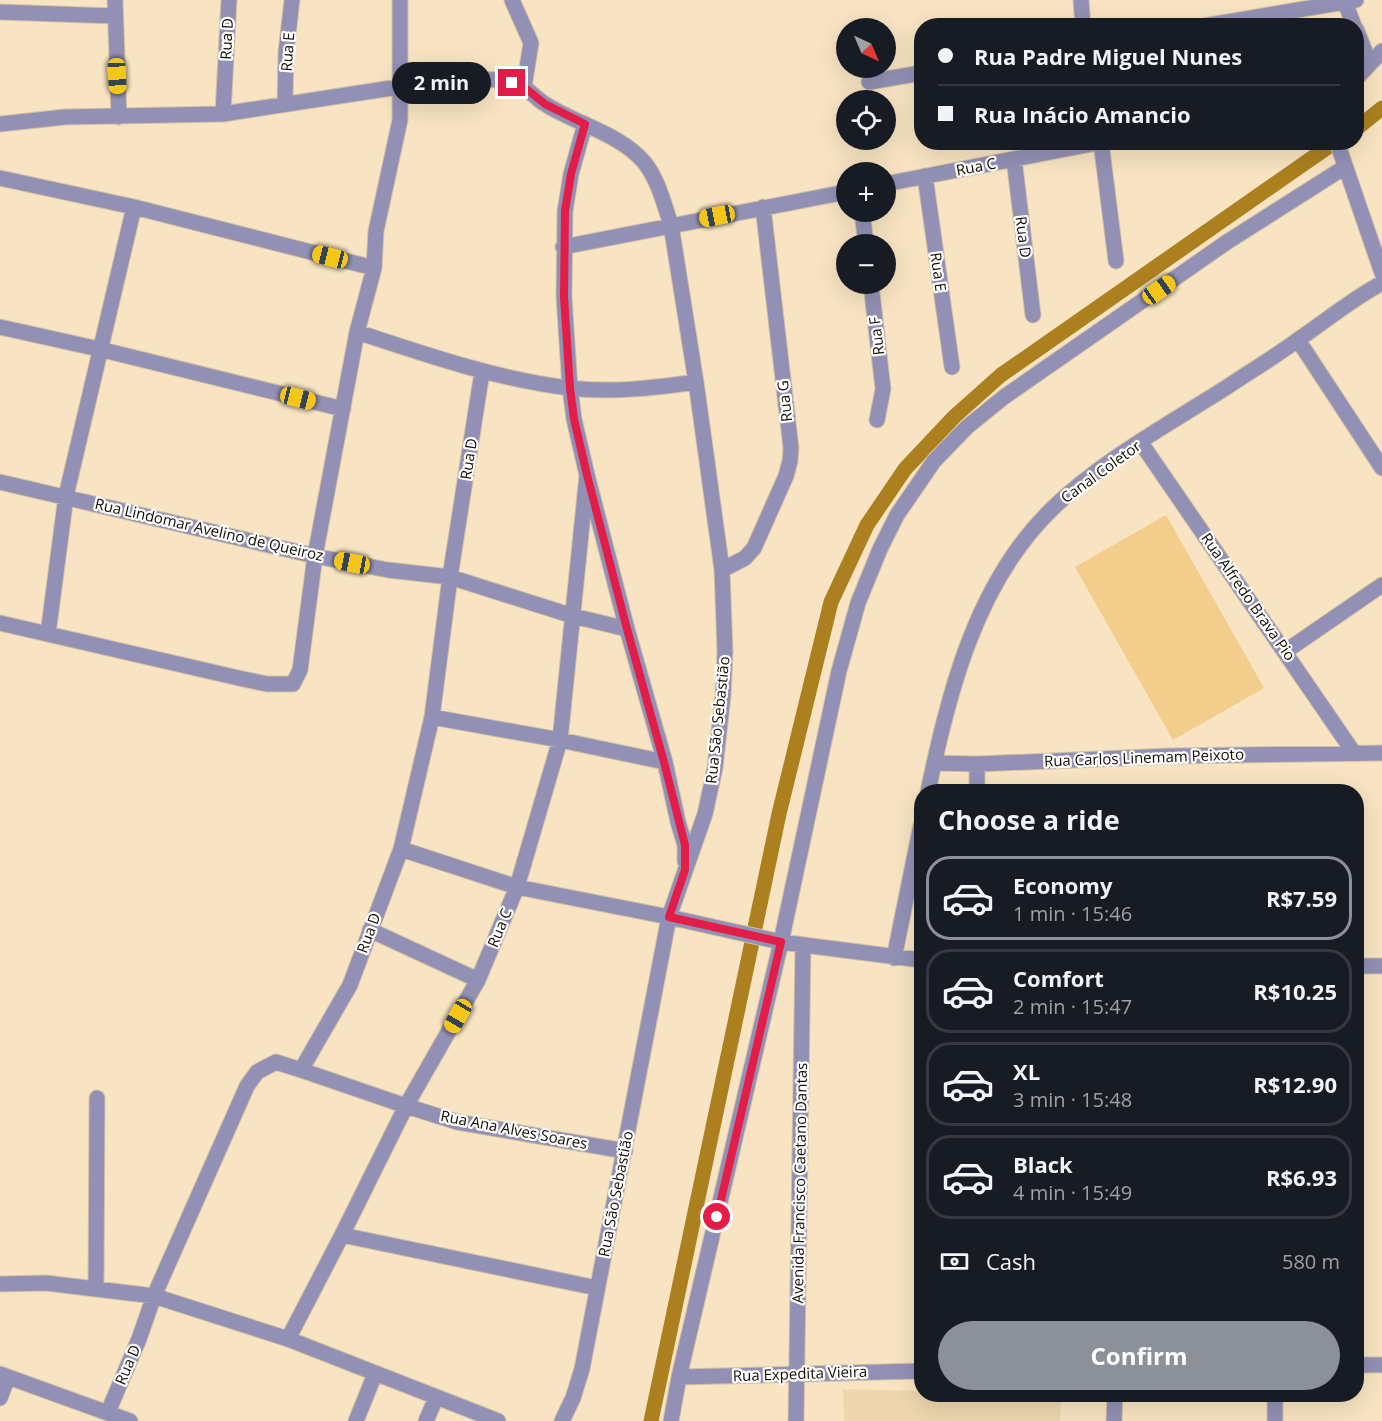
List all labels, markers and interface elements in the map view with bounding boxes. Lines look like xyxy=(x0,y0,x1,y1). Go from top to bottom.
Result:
street label: Rua D xyxy=(215,18,237,60)
north arrow xyxy=(836,18,896,78)
map controls xyxy=(836,18,896,294)
street label: Rua E xyxy=(276,32,298,72)
text: Rua Padre Miguel Nunes xyxy=(974,41,1242,71)
car xyxy=(107,58,127,94)
callout: 2 min xyxy=(392,62,491,104)
text: 2 min xyxy=(414,69,469,96)
route end xyxy=(498,69,525,96)
button: locate xyxy=(836,90,896,150)
text: Rua Inácio Amancio xyxy=(974,99,1191,129)
street label: Rua C xyxy=(954,152,997,180)
button: + xyxy=(836,162,896,222)
car xyxy=(698,204,736,228)
street label: Rua D xyxy=(1012,215,1036,259)
button: − xyxy=(836,234,896,294)
car xyxy=(310,244,350,270)
street label: Rua E xyxy=(926,251,952,293)
car xyxy=(1139,272,1179,308)
street label: Rua F xyxy=(864,316,888,356)
street label: Rua G xyxy=(772,379,796,423)
car xyxy=(278,385,318,411)
street label: Canal Coletor xyxy=(1056,435,1144,507)
street label: Rua D xyxy=(455,437,481,481)
street label: Rua Lindomar Avelino de Queiroz xyxy=(93,493,325,565)
street label: Rua Alfredo Brava Pio xyxy=(1197,529,1300,664)
car xyxy=(333,551,371,575)
street label: Rua São Sebastião xyxy=(700,655,734,785)
street label: Rua Carlos Linemam Peixoto xyxy=(1044,744,1244,770)
text: Choose a ride xyxy=(938,801,1120,838)
text: Economy xyxy=(1013,870,1112,900)
icon: car xyxy=(941,871,995,925)
text: R$7.59 xyxy=(1266,883,1337,913)
text: 1 min · 15:46 xyxy=(1013,900,1132,927)
street label: Rua C xyxy=(482,905,516,950)
street label: Rua D xyxy=(352,910,385,956)
text: Comfort xyxy=(1013,963,1104,993)
icon: car xyxy=(941,964,995,1018)
text: R$10.25 xyxy=(1253,976,1337,1006)
text: 2 min · 15:47 xyxy=(1013,993,1132,1020)
car xyxy=(441,996,475,1036)
text: XL xyxy=(1013,1056,1040,1086)
icon: car xyxy=(941,1057,995,1111)
street label: Avenida Francisco Caetano Dantas xyxy=(787,1062,811,1303)
text: R$12.90 xyxy=(1253,1069,1337,1099)
text: 3 min · 15:48 xyxy=(1013,1086,1132,1113)
street label: Rua Ana Alves Soares xyxy=(439,1105,589,1153)
street label: Rua São Sebastião xyxy=(593,1129,637,1259)
text: Black xyxy=(1013,1149,1073,1179)
icon: car xyxy=(941,1150,995,1204)
text: R$6.93 xyxy=(1266,1162,1337,1192)
text: 4 min · 15:49 xyxy=(1013,1179,1132,1206)
route start xyxy=(703,1203,730,1230)
icon: cash xyxy=(938,1245,971,1278)
text: Cash xyxy=(986,1246,1036,1276)
text: 580 m xyxy=(1282,1248,1340,1275)
button: Confirm xyxy=(938,1321,1340,1390)
street label: Rua D xyxy=(110,1342,144,1388)
street label: Rua Expedita Vieira xyxy=(732,1361,867,1385)

